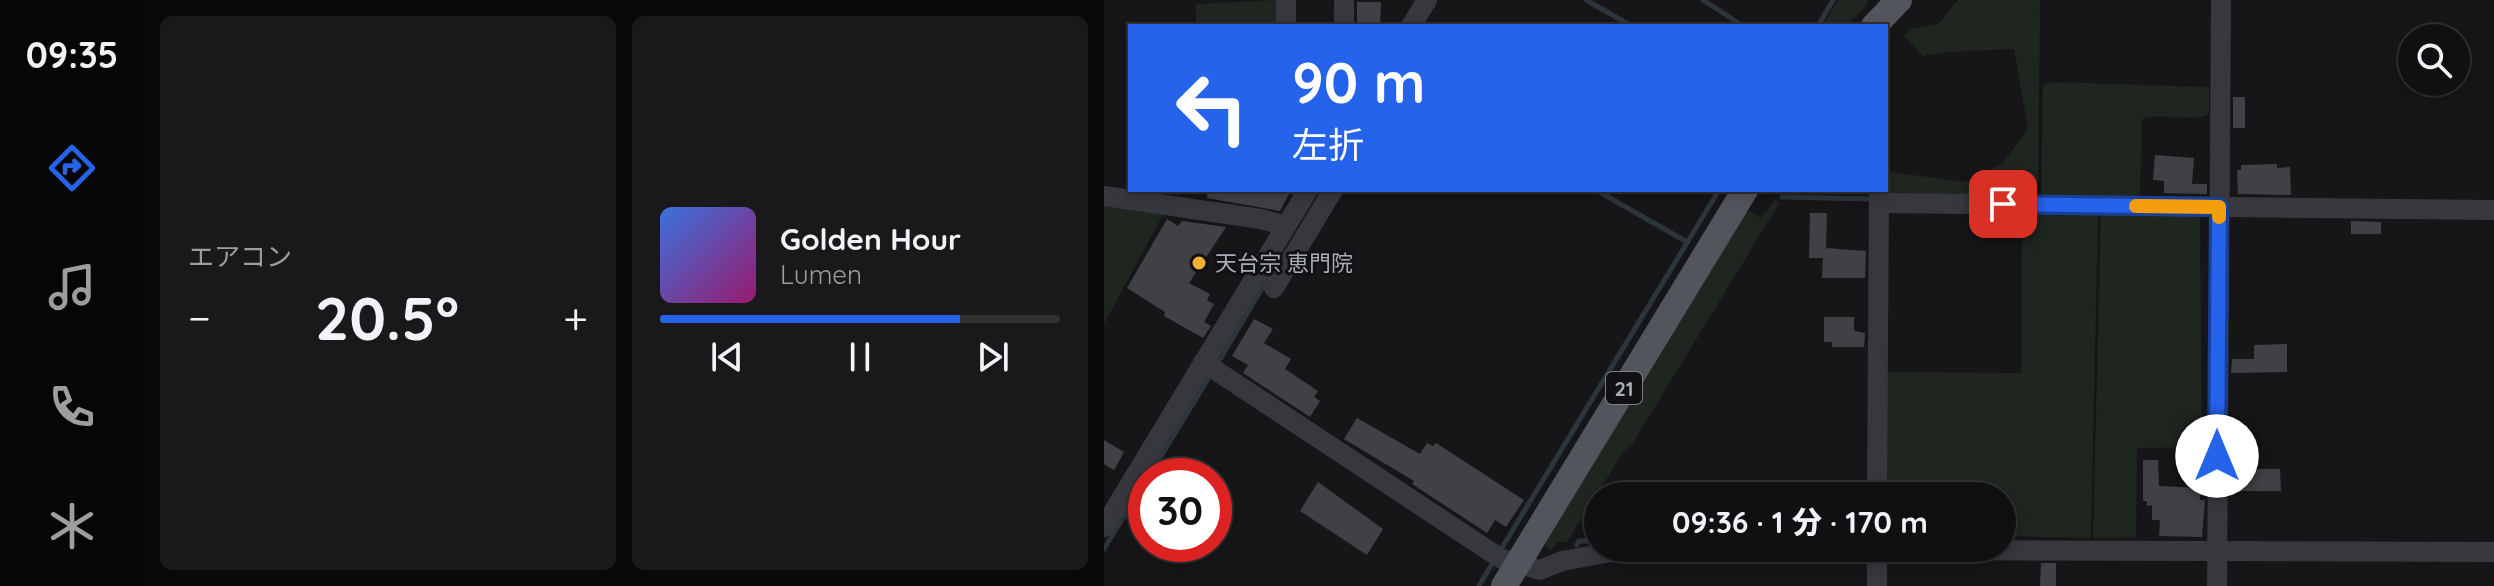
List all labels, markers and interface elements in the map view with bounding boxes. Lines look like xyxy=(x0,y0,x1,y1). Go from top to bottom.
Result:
map controls xyxy=(2398,24,2470,96)
button: search xyxy=(2398,24,2470,96)
text: 09:35 xyxy=(26,32,118,77)
text: 90 m xyxy=(1292,47,1426,117)
icon: left xyxy=(1160,56,1264,160)
text: 左折 xyxy=(1292,122,1364,167)
icon: directions xyxy=(44,140,100,196)
pin xyxy=(1969,170,2037,238)
icon: arrive xyxy=(1981,182,2025,226)
text: Golden Hour xyxy=(780,220,961,258)
text: エアコン xyxy=(188,240,292,273)
place label: 天台宗 恵門院 xyxy=(1215,249,1353,277)
marker: 天台宗 恵門院 xyxy=(1190,254,1208,272)
text: Lumen xyxy=(780,258,862,291)
icon: music xyxy=(44,259,100,315)
text: 20.5° xyxy=(315,280,459,355)
text: − xyxy=(188,290,211,345)
text: + xyxy=(563,290,588,345)
icon: previous xyxy=(705,335,749,379)
icon: pause xyxy=(838,335,882,379)
icon: next xyxy=(971,335,1015,379)
road number: 21 xyxy=(1606,372,1642,404)
icon: phone xyxy=(44,379,100,435)
position arrow xyxy=(2175,414,2259,498)
speed limit sign: 30 xyxy=(1128,458,1232,562)
icon: climate xyxy=(44,498,100,554)
text: 09:36 · 1 分 · 170 m xyxy=(1672,503,1928,541)

